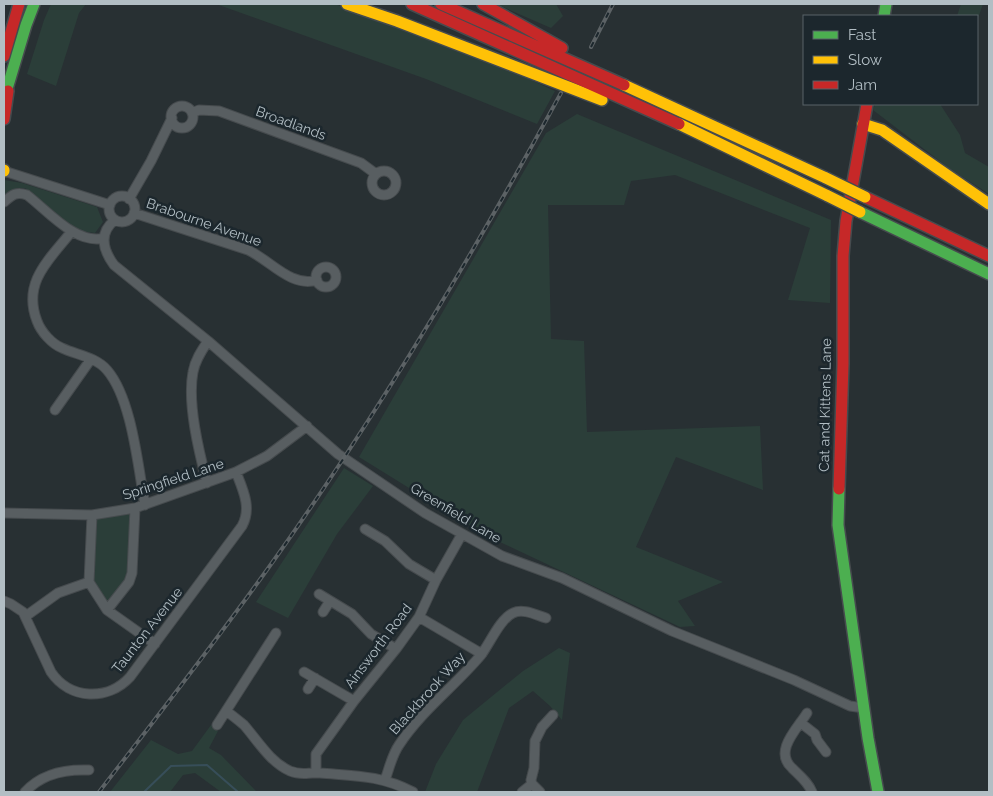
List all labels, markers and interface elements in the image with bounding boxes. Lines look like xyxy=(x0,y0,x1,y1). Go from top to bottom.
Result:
legend xyxy=(803,15,978,105)
text: Fast xyxy=(848,26,876,44)
text: Slow xyxy=(848,51,882,69)
text: Jam xyxy=(848,76,877,94)
street label: Broadlands xyxy=(254,103,329,143)
street label: Brabourne Avenue xyxy=(144,195,264,249)
street label: Cat and Kittens Lane xyxy=(816,338,834,472)
street label: Springfield Lane xyxy=(120,455,226,503)
street label: Greenfield Lane xyxy=(408,480,504,546)
street label: Taunton Avenue xyxy=(109,584,185,676)
street label: Ainsworth Road xyxy=(341,601,415,691)
street label: Blackbrook Way xyxy=(386,648,468,737)

